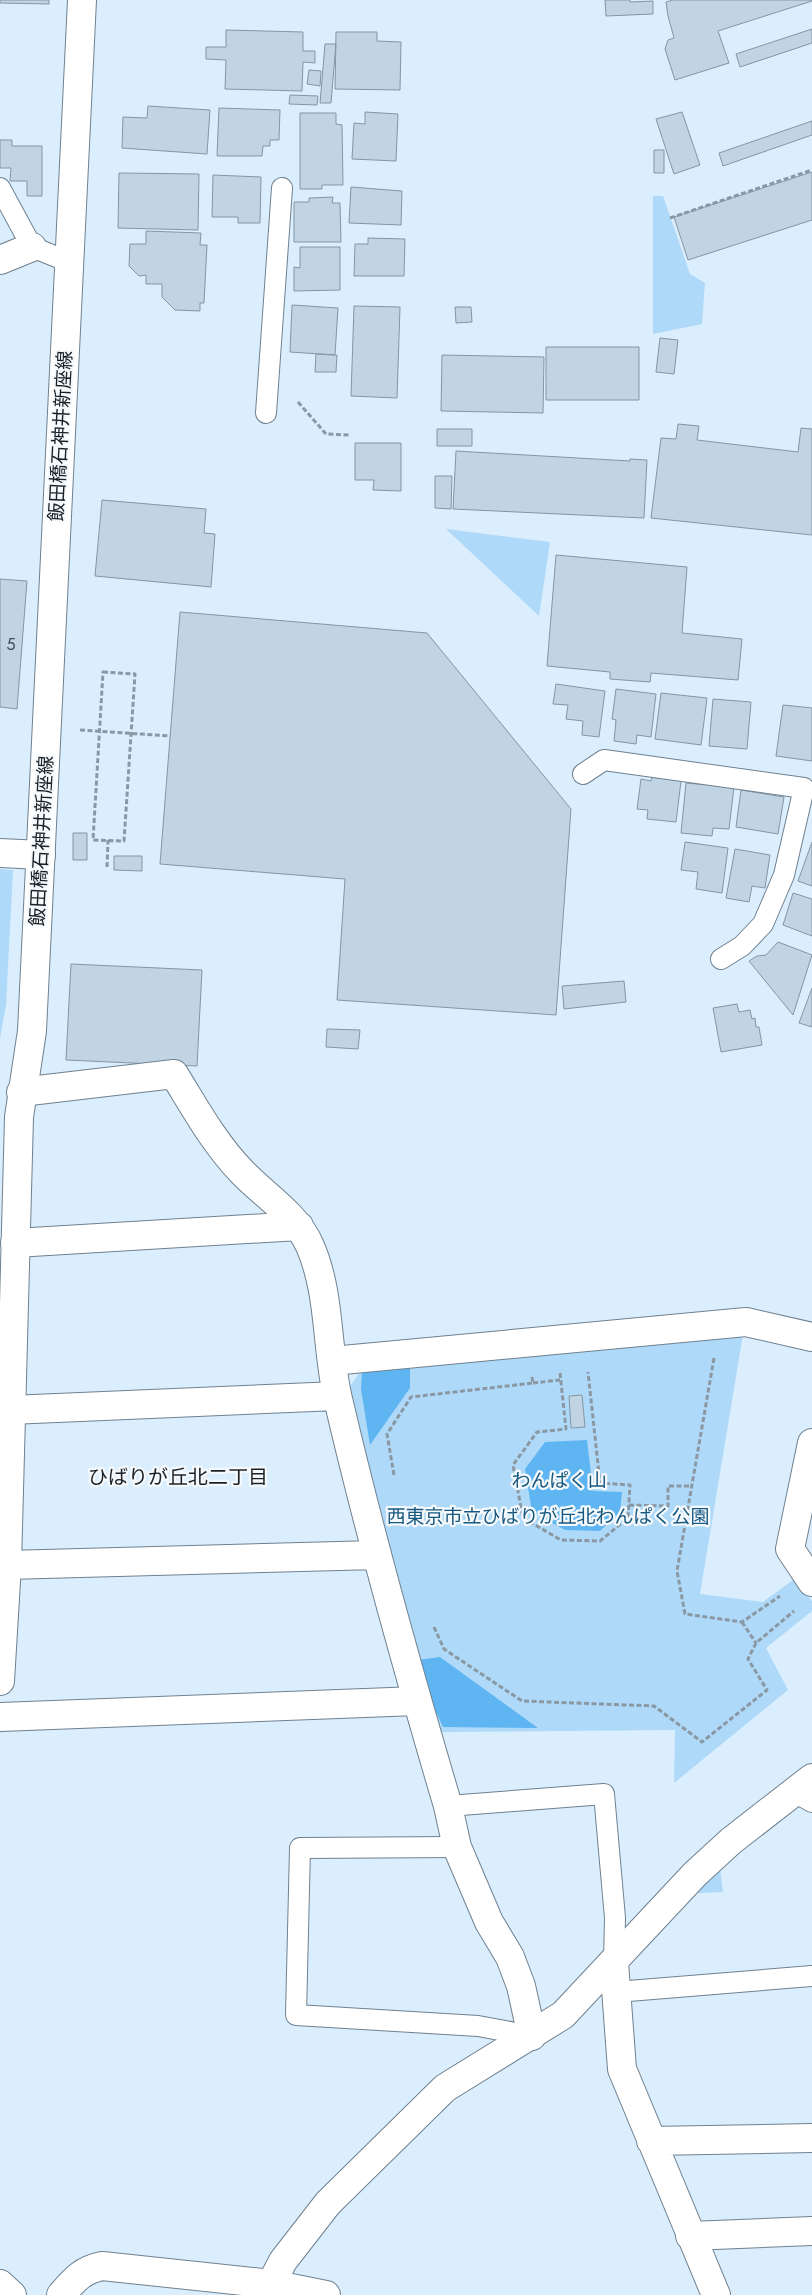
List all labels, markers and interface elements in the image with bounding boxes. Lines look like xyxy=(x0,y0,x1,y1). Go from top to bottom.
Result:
street label: 飯田橋石神井新座線 xyxy=(43,350,78,522)
house number: 5 xyxy=(6,633,16,656)
street label: 飯田橋石神井新座線 xyxy=(24,755,59,927)
district label: ひばりが丘北二丁目 xyxy=(88,1463,268,1492)
park label: わんぱく山 xyxy=(511,1467,607,1494)
park label: 西東京市立ひばりが丘北わんぱく公園 xyxy=(386,1503,710,1530)

